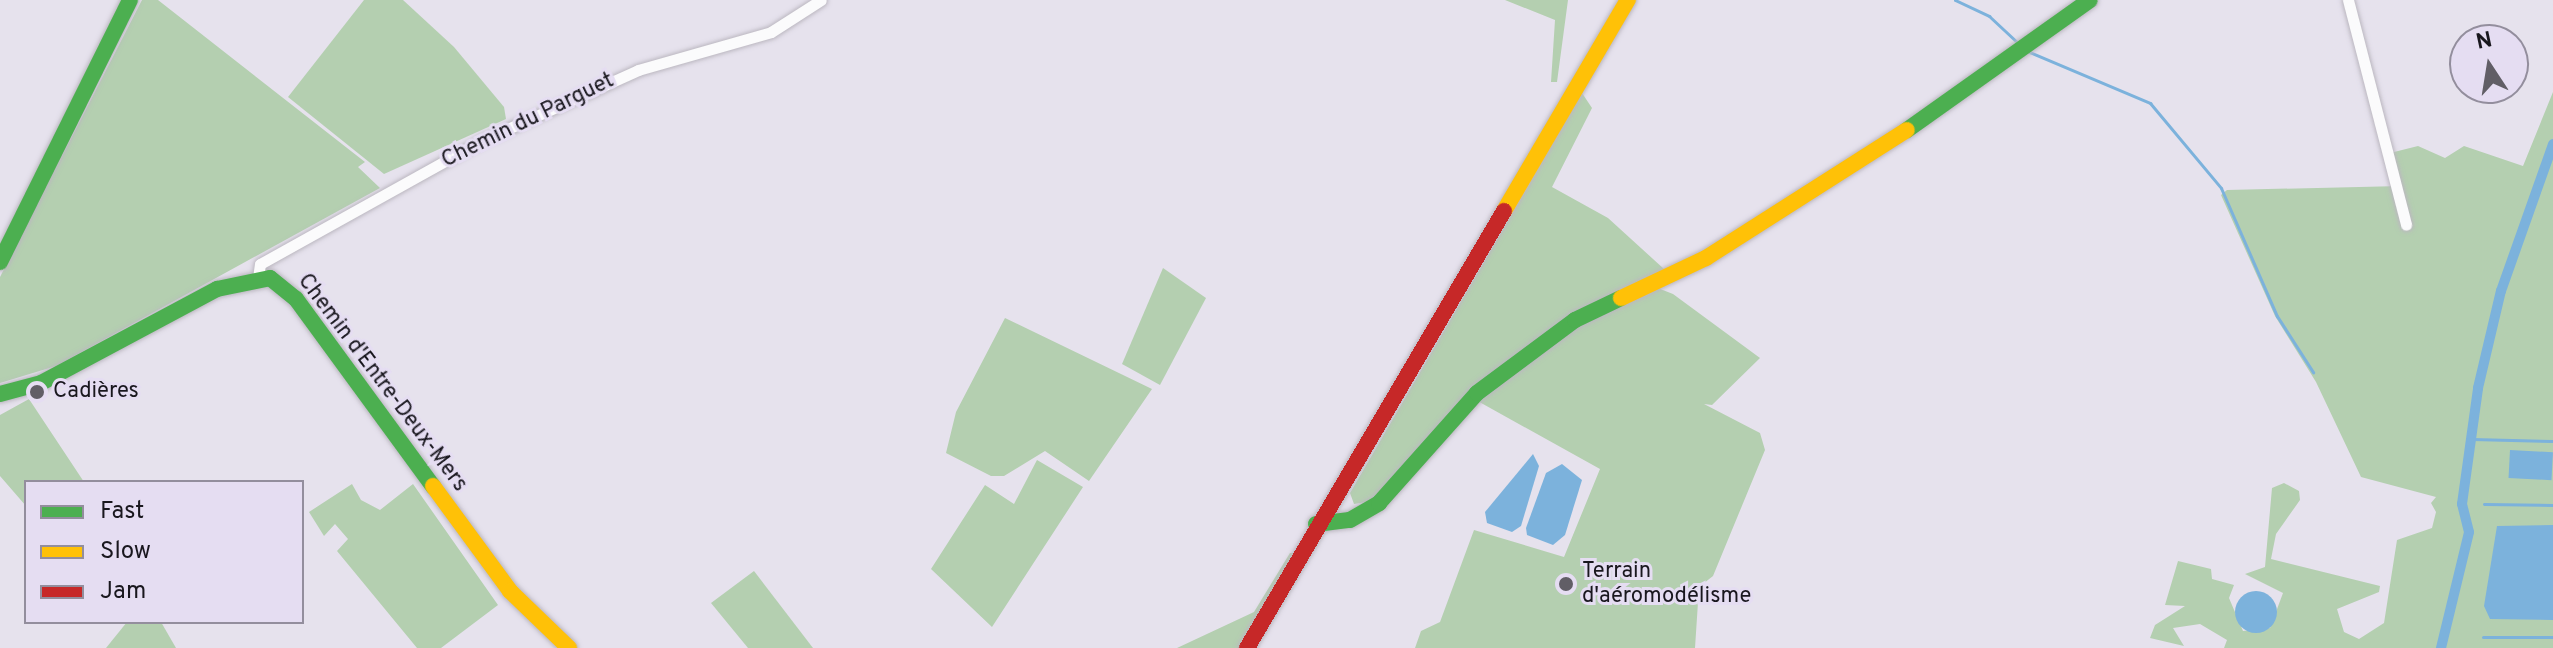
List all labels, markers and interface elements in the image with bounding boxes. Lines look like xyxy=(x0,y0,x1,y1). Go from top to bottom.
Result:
north arrow xyxy=(2449,24,2529,104)
text: N xyxy=(2474,27,2495,57)
street label: Chemin du Parguet xyxy=(437,68,619,174)
street label: Chemin d'Entre-Deux-Mers xyxy=(291,269,473,497)
place label: Cadières xyxy=(53,379,139,405)
marker: Cadières xyxy=(28,383,46,401)
legend xyxy=(24,480,304,624)
text: Fast xyxy=(100,497,144,527)
text: Slow xyxy=(100,537,151,567)
place label: Terrain d'aéromodélisme xyxy=(1582,558,1751,610)
marker: Terrain d'aéromodélisme xyxy=(1557,575,1575,593)
text: Jam xyxy=(100,577,146,607)

